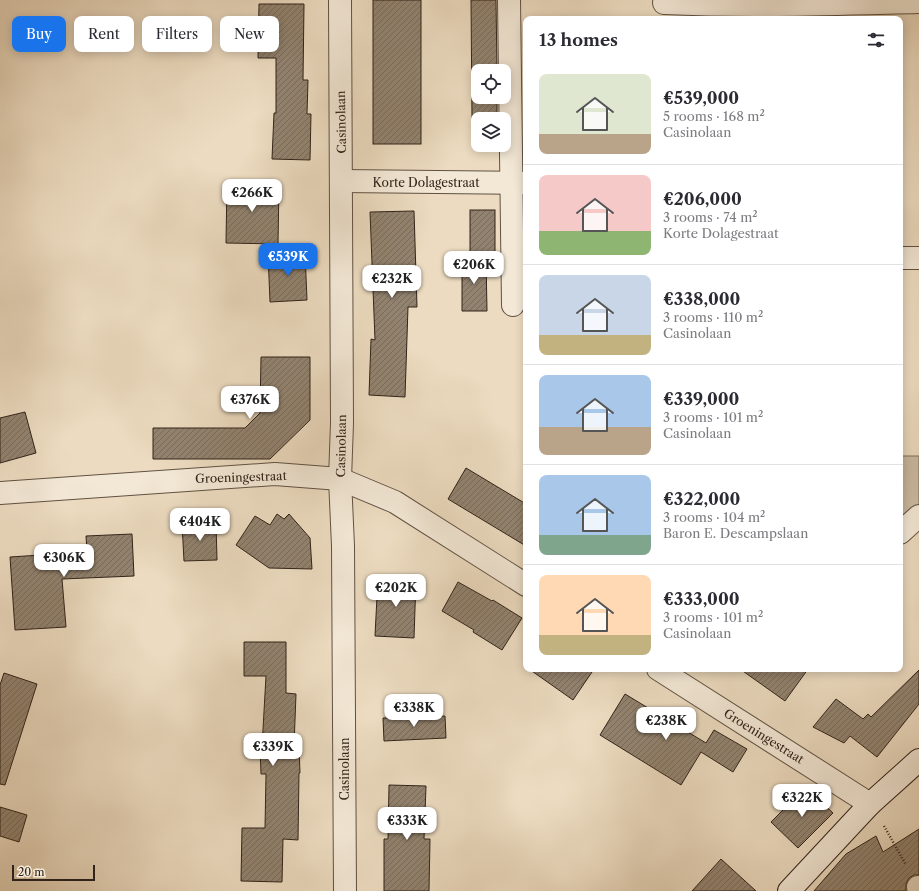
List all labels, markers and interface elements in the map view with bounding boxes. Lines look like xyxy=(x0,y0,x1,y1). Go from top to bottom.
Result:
chip: Buy xyxy=(12,16,66,52)
chip: Rent xyxy=(74,16,134,52)
chip: Filters xyxy=(142,16,212,52)
chip: New xyxy=(220,16,279,52)
icon: filters xyxy=(865,29,887,51)
text: 13 homes xyxy=(539,30,618,50)
map controls xyxy=(471,64,511,152)
button: locate xyxy=(471,64,511,104)
text: €539,000 xyxy=(663,88,739,108)
street label: Casinolaan xyxy=(333,90,349,154)
icon: home xyxy=(571,90,619,138)
text: 5 rooms · 168 m² xyxy=(663,108,765,124)
button: layers xyxy=(471,112,511,152)
text: Casinolaan xyxy=(663,124,731,140)
street label: Korte Dolagestraat xyxy=(373,175,480,190)
pin: €266K xyxy=(224,179,280,213)
text: €266K xyxy=(231,184,273,200)
text: €206,000 xyxy=(663,189,742,209)
icon: home xyxy=(571,191,619,239)
text: 3 rooms · 74 m² xyxy=(663,209,758,225)
text: Korte Dolagestraat xyxy=(663,225,779,241)
pin: €539K xyxy=(260,243,316,277)
text: €539K xyxy=(268,248,308,264)
pin: €206K xyxy=(446,251,502,285)
text: €206K xyxy=(453,256,495,272)
pin: €232K xyxy=(364,265,420,299)
text: €232K xyxy=(371,270,413,286)
text: €338,000 xyxy=(663,289,740,309)
icon: home xyxy=(571,291,619,339)
text: 3 rooms · 110 m² xyxy=(663,309,763,325)
text: Casinolaan xyxy=(663,325,731,341)
pin: €376K xyxy=(222,386,278,420)
text: €339,000 xyxy=(663,389,739,409)
text: €376K xyxy=(230,391,270,407)
icon: home xyxy=(571,391,619,439)
text: 3 rooms · 101 m² xyxy=(663,409,763,425)
street label: Casinolaan xyxy=(333,414,349,478)
text: Casinolaan xyxy=(663,425,731,441)
street label: Groeningestraat xyxy=(195,468,288,486)
text: €322,000 xyxy=(663,489,740,509)
icon: home xyxy=(571,491,619,539)
pin: €404K xyxy=(172,508,228,542)
text: 3 rooms · 104 m² xyxy=(663,509,765,525)
text: €404K xyxy=(179,513,221,529)
text: Baron E. Descampslaan xyxy=(663,525,808,541)
pin: €306K xyxy=(36,544,92,578)
text: €306K xyxy=(43,549,85,565)
pin: €202K xyxy=(368,574,424,608)
text: €202K xyxy=(375,579,417,595)
text: €333,000 xyxy=(663,589,740,609)
icon: home xyxy=(571,591,619,639)
text: 3 rooms · 101 m² xyxy=(663,609,763,625)
text: Casinolaan xyxy=(663,625,731,641)
pin: €338K xyxy=(386,694,442,728)
text: €338K xyxy=(393,699,435,715)
street label: Groeningestraat xyxy=(721,705,807,767)
pin: €238K xyxy=(638,707,694,741)
text: €238K xyxy=(645,712,687,728)
pin: €339K xyxy=(245,733,301,767)
street label: Casinolaan xyxy=(337,737,352,801)
text: €339K xyxy=(252,738,294,754)
pin: €322K xyxy=(774,784,830,818)
text: €322K xyxy=(781,789,823,805)
pin: €333K xyxy=(379,807,435,841)
text: €333K xyxy=(387,812,427,828)
scale bar xyxy=(12,863,95,882)
text: 20 m xyxy=(18,865,44,879)

